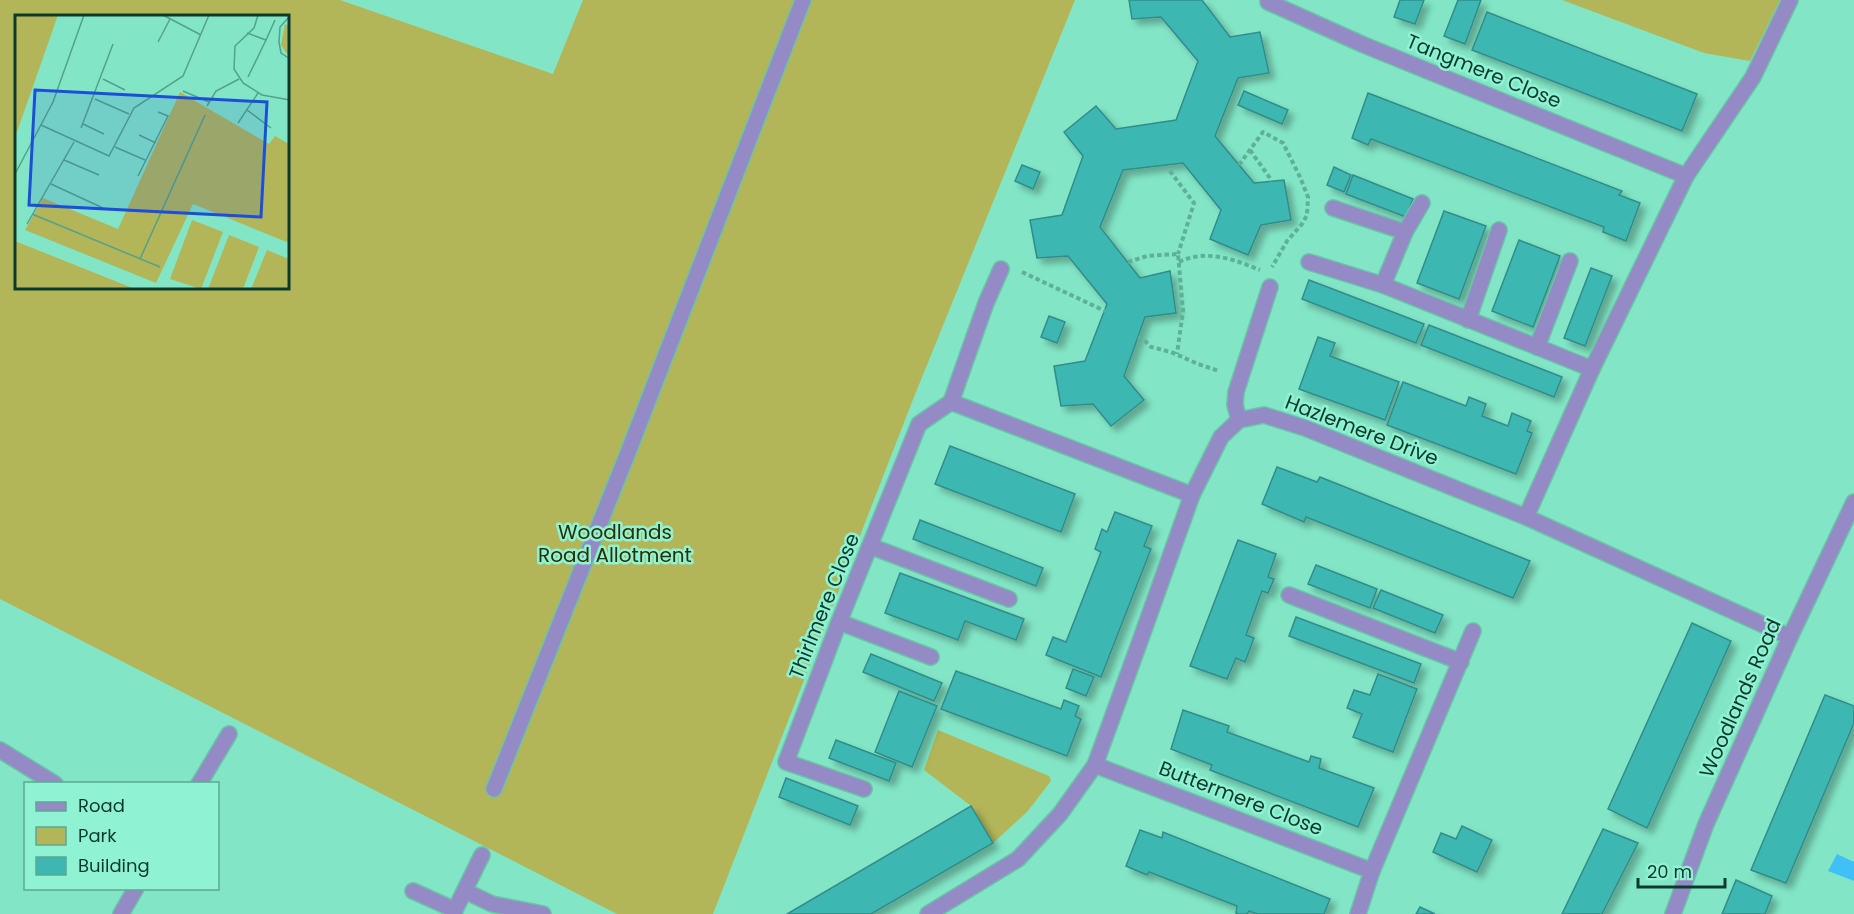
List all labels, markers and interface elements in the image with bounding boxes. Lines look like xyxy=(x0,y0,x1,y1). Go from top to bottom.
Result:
inset map xyxy=(15,15,290,290)
street label: Tangmere Close xyxy=(1402,27,1566,115)
street label: Hazlemere Drive xyxy=(1281,388,1443,472)
park label: Woodlands Road Allotment xyxy=(538,518,692,569)
street label: Thirlmere Close xyxy=(782,529,866,683)
street label: Woodlands Road xyxy=(1692,614,1788,782)
street label: Buttermere Close xyxy=(1155,754,1327,842)
legend xyxy=(24,782,219,890)
text: Road xyxy=(78,793,125,818)
text: Park xyxy=(78,823,117,848)
scale bar xyxy=(1638,851,1725,889)
text: Building xyxy=(78,853,150,878)
text: 20 m xyxy=(1647,859,1692,884)

